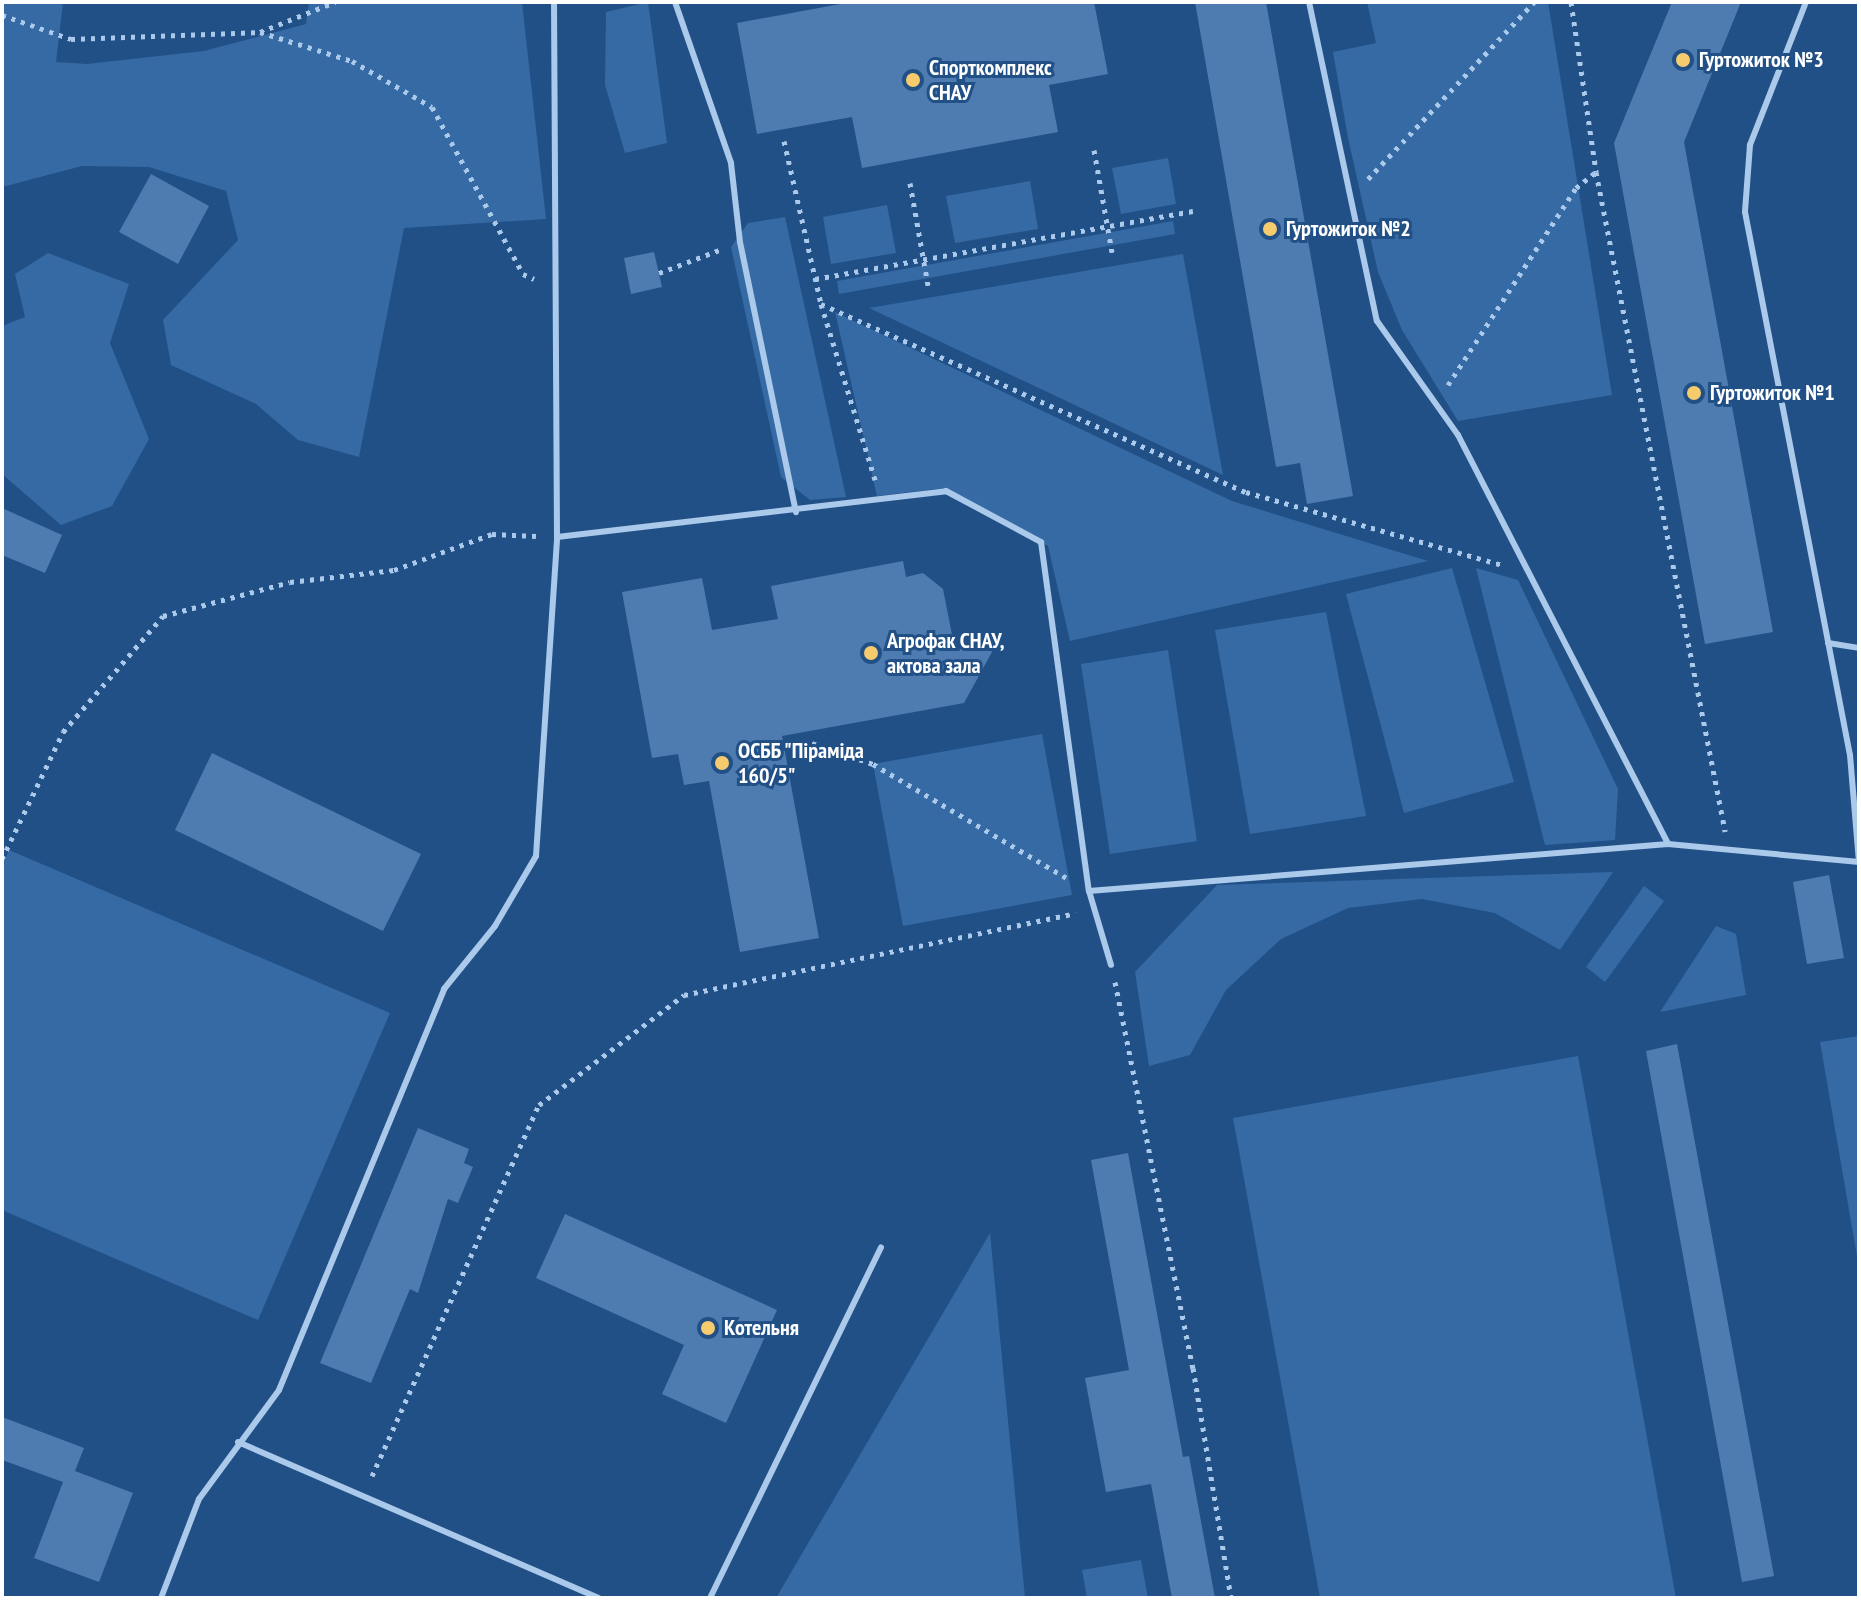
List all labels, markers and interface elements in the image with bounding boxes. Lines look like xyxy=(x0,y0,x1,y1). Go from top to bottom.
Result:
place label: Гуртожиток №3 xyxy=(1699,47,1824,73)
marker: Гуртожиток №3 xyxy=(1674,51,1692,69)
place label: Спорткомплекс СНАУ xyxy=(929,54,1052,106)
marker: Спорткомплекс СНАУ xyxy=(904,71,922,89)
place label: Гуртожиток №2 xyxy=(1286,216,1411,242)
marker: Гуртожиток №2 xyxy=(1261,220,1279,238)
place label: Гуртожиток №1 xyxy=(1710,380,1835,406)
marker: Гуртожиток №1 xyxy=(1685,384,1703,402)
place label: Агрофак СНАУ, актова зала xyxy=(887,627,1005,678)
marker: Агрофак СНАУ, актова зала xyxy=(862,644,880,662)
place label: ОСББ "Піраміда 160/5" xyxy=(738,737,866,788)
marker: ОСББ "Піраміда 160/5" xyxy=(713,754,731,772)
place label: Котельня xyxy=(724,1315,799,1341)
marker: Котельня xyxy=(699,1319,717,1337)

